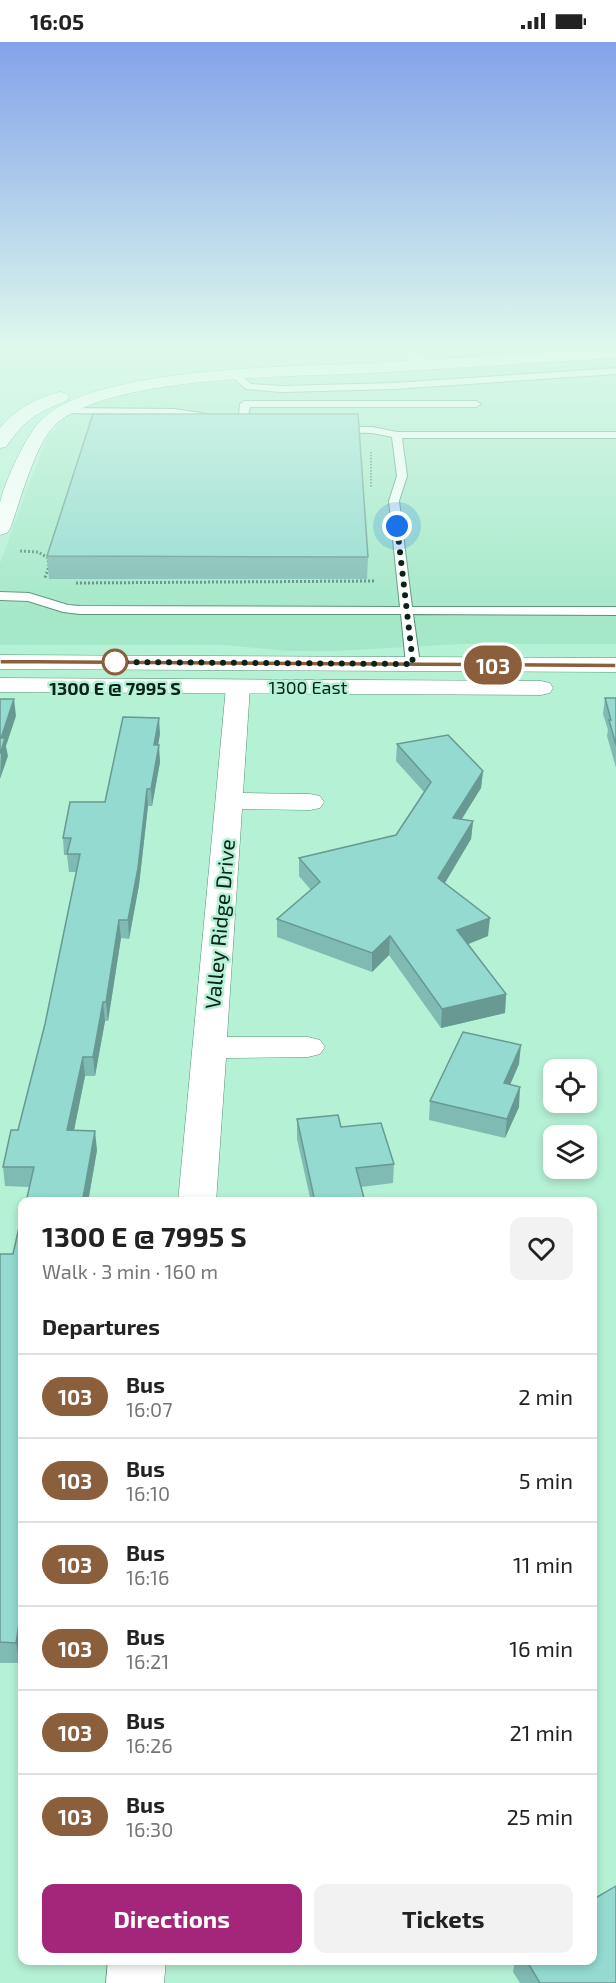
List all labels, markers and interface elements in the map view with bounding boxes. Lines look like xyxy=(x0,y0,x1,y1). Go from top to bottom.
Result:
text: 16:05 xyxy=(30,8,84,34)
your location xyxy=(382,511,412,541)
line badge: 103 xyxy=(458,646,528,684)
marker: 1300 E @ 7995 S xyxy=(102,649,128,675)
text: 103 xyxy=(476,653,510,678)
street label: 1300 East xyxy=(269,676,348,698)
place label: 1300 E @ 7995 S xyxy=(49,677,181,699)
street label: Valley Ridge Drive xyxy=(199,838,239,1010)
map controls xyxy=(543,1059,597,1179)
button: locate xyxy=(543,1059,597,1113)
button: layers xyxy=(543,1125,597,1179)
button: heart xyxy=(510,1217,573,1280)
text: 1300 E @ 7995 S xyxy=(42,1219,247,1253)
text: Walk · 3 min · 160 m xyxy=(42,1259,218,1283)
text: Departures xyxy=(42,1313,160,1339)
text: Bus xyxy=(126,1371,165,1397)
text: 2 min xyxy=(518,1383,573,1409)
text: 103 xyxy=(58,1384,92,1409)
text: 16:07 xyxy=(126,1397,172,1421)
text: Bus xyxy=(126,1455,165,1481)
text: 5 min xyxy=(519,1467,573,1493)
text: 103 xyxy=(58,1468,92,1493)
text: 16:10 xyxy=(126,1481,170,1505)
text: Bus xyxy=(126,1539,165,1565)
text: 11 min xyxy=(513,1551,573,1577)
text: 103 xyxy=(58,1552,92,1577)
text: 16:16 xyxy=(126,1565,170,1589)
text: Bus xyxy=(126,1623,165,1649)
text: 16 min xyxy=(509,1635,573,1661)
text: 103 xyxy=(58,1636,92,1661)
text: 16:21 xyxy=(126,1649,169,1673)
text: Bus xyxy=(126,1707,165,1733)
text: 21 min xyxy=(509,1719,573,1745)
text: 103 xyxy=(58,1720,92,1745)
text: 16:26 xyxy=(126,1733,173,1757)
text: Bus xyxy=(126,1791,165,1817)
text: 25 min xyxy=(506,1803,573,1829)
text: 103 xyxy=(58,1804,92,1829)
text: 16:30 xyxy=(126,1817,173,1841)
button: Directions xyxy=(42,1884,302,1953)
button: Tickets xyxy=(314,1884,573,1953)

